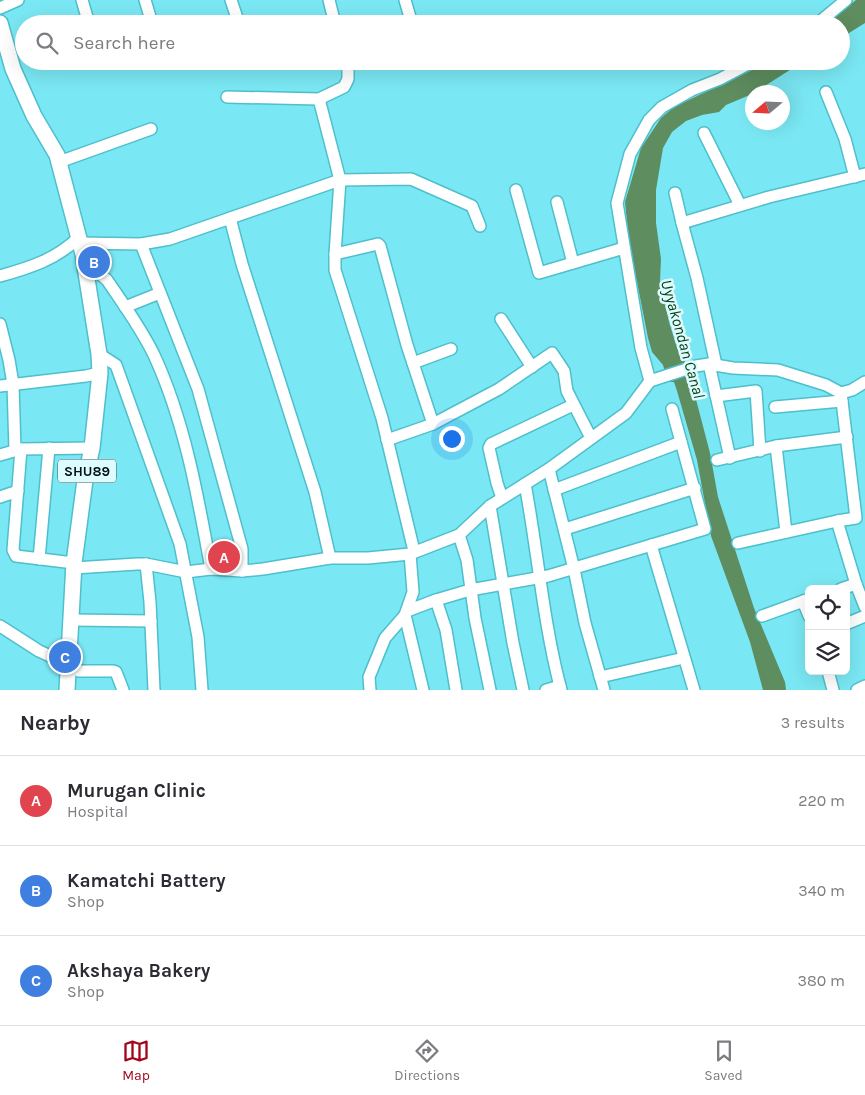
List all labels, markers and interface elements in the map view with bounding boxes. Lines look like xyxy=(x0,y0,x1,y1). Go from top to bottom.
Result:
search box xyxy=(15,15,850,70)
icon: search xyxy=(33,29,61,57)
text: Search here xyxy=(73,32,175,54)
north arrow xyxy=(745,85,790,130)
pin: B xyxy=(78,243,110,281)
water label: Uyyakondan Canal xyxy=(657,277,709,401)
your location xyxy=(439,426,465,452)
road number: SHU89 xyxy=(58,460,116,482)
pin: A xyxy=(208,538,240,576)
map controls xyxy=(805,585,850,675)
button: locate xyxy=(805,585,850,630)
button: layers xyxy=(805,630,850,675)
pin: C xyxy=(49,638,81,676)
text: Nearby xyxy=(20,711,90,735)
text: 3 results xyxy=(781,713,845,732)
text: Murugan Clinic xyxy=(67,780,206,802)
text: A xyxy=(31,791,41,810)
text: 220 m xyxy=(798,791,845,810)
text: Hospital xyxy=(67,802,128,821)
text: Kamatchi Battery xyxy=(67,870,226,892)
text: B xyxy=(31,881,41,900)
text: 340 m xyxy=(798,881,845,900)
text: Shop xyxy=(67,892,104,911)
text: Akshaya Bakery xyxy=(67,960,210,982)
text: C xyxy=(31,971,41,990)
text: 380 m xyxy=(797,971,845,990)
text: Shop xyxy=(67,982,104,1001)
tab: Map xyxy=(122,1037,150,1084)
tab: Directions xyxy=(394,1037,460,1084)
tab: Saved xyxy=(704,1037,743,1084)

